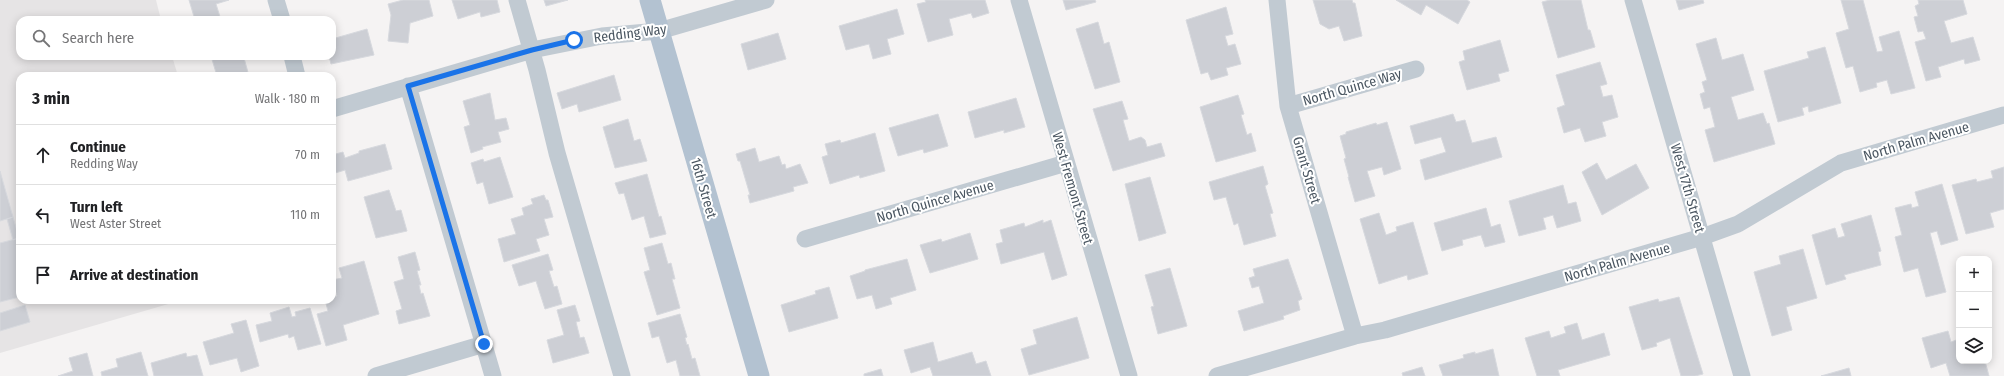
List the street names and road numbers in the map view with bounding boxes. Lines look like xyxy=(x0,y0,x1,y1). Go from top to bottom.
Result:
street label: Redding Way xyxy=(593,21,668,46)
street label: North Quince Way xyxy=(1301,65,1404,110)
street label: North Palm Avenue xyxy=(1861,118,1971,165)
street label: West Fremont Street xyxy=(1048,130,1097,247)
street label: Grant Street xyxy=(1289,135,1324,206)
street label: West 17th Street xyxy=(1667,142,1708,235)
street label: 16th Street xyxy=(687,156,720,221)
street label: North Quince Avenue xyxy=(875,177,996,226)
street label: North Palm Avenue xyxy=(1562,239,1672,286)

